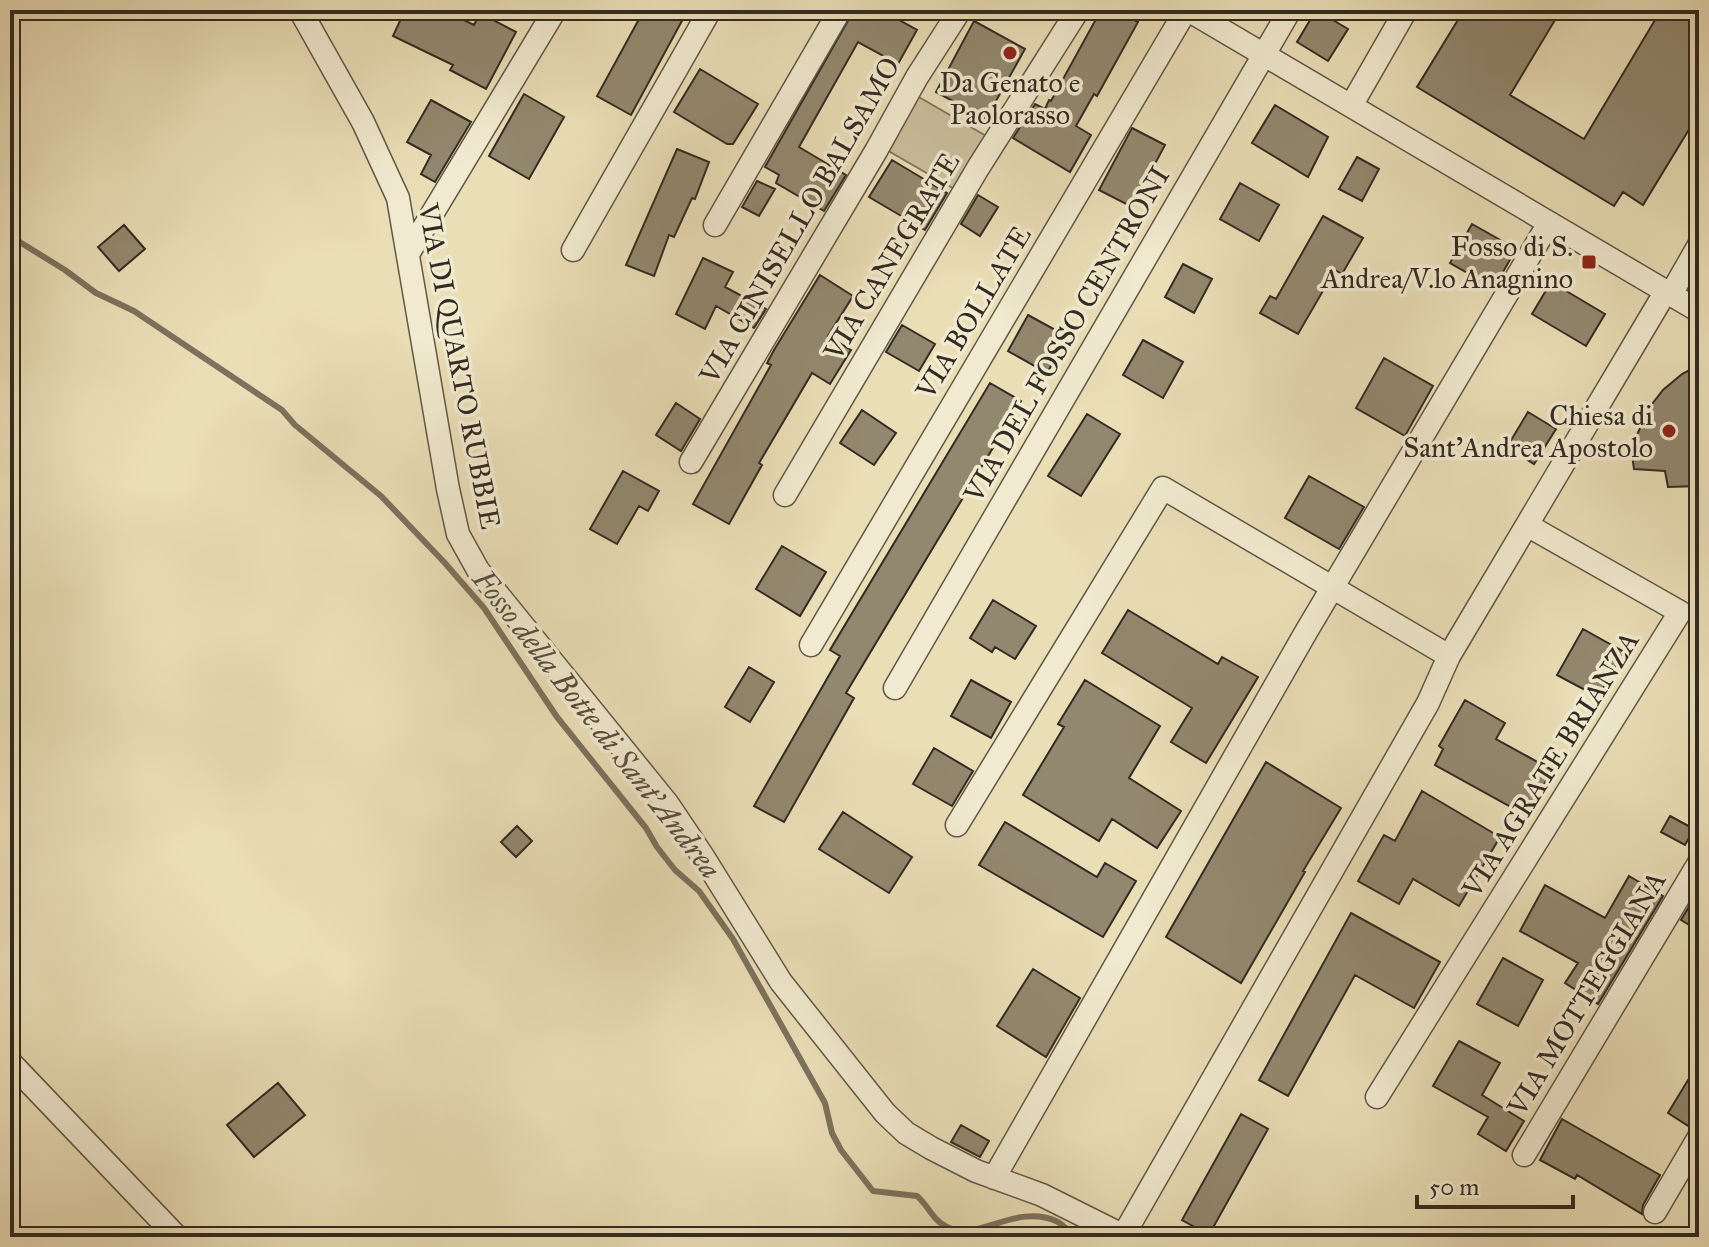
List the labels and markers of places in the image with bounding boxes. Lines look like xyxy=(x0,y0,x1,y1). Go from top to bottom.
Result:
marker: Da Genato e Paolorasso xyxy=(1001,44,1019,62)
place label: Da Genato e Paolorasso xyxy=(940,65,1080,132)
place label: Fosso di S. Andrea/V.lo Anagnino xyxy=(1320,229,1573,296)
marker: Fosso di S. Andrea/V.lo Anagnino xyxy=(1580,253,1598,271)
place label: Chiesa di Sant'Andrea Apostolo xyxy=(1403,398,1653,465)
marker: Chiesa di Sant'Andrea Apostolo xyxy=(1660,422,1678,440)

